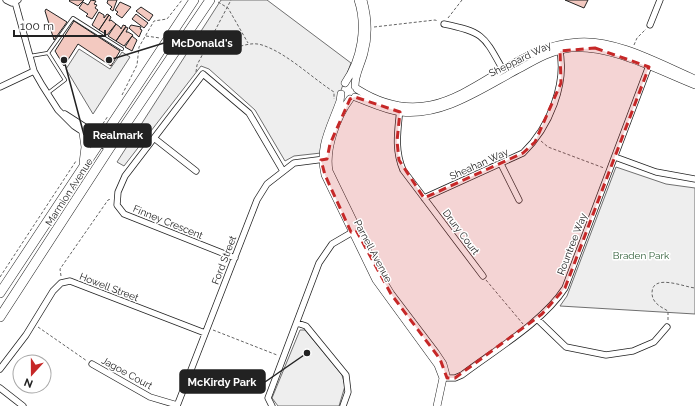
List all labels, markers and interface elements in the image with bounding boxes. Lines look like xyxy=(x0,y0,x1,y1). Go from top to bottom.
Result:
scale bar xyxy=(14,12,105,38)
text: 100 m xyxy=(20,19,54,33)
callout: McDonald's xyxy=(164,31,241,54)
text: McDonald's xyxy=(171,37,233,50)
street label: Sheppard Way xyxy=(487,39,553,79)
callout: Realmark xyxy=(84,124,151,147)
text: Realmark xyxy=(93,129,144,142)
street label: Sheahan Way xyxy=(448,146,511,182)
street label: Marmion Avenue xyxy=(43,156,95,228)
street label: Finney Crescent xyxy=(131,203,205,241)
street label: Drury Court xyxy=(441,207,482,257)
street label: Rountree Way xyxy=(555,211,589,276)
street label: Parnell Avenue xyxy=(352,218,394,284)
street label: Ford Street xyxy=(210,233,239,286)
park label: Braden Park xyxy=(613,250,670,261)
street label: Howell Street xyxy=(78,271,141,304)
north arrow xyxy=(12,354,52,394)
street label: Jagoe Court xyxy=(100,355,155,392)
callout: McKirdy Park xyxy=(180,370,265,393)
text: N xyxy=(22,375,35,390)
text: McKirdy Park xyxy=(188,376,257,389)

